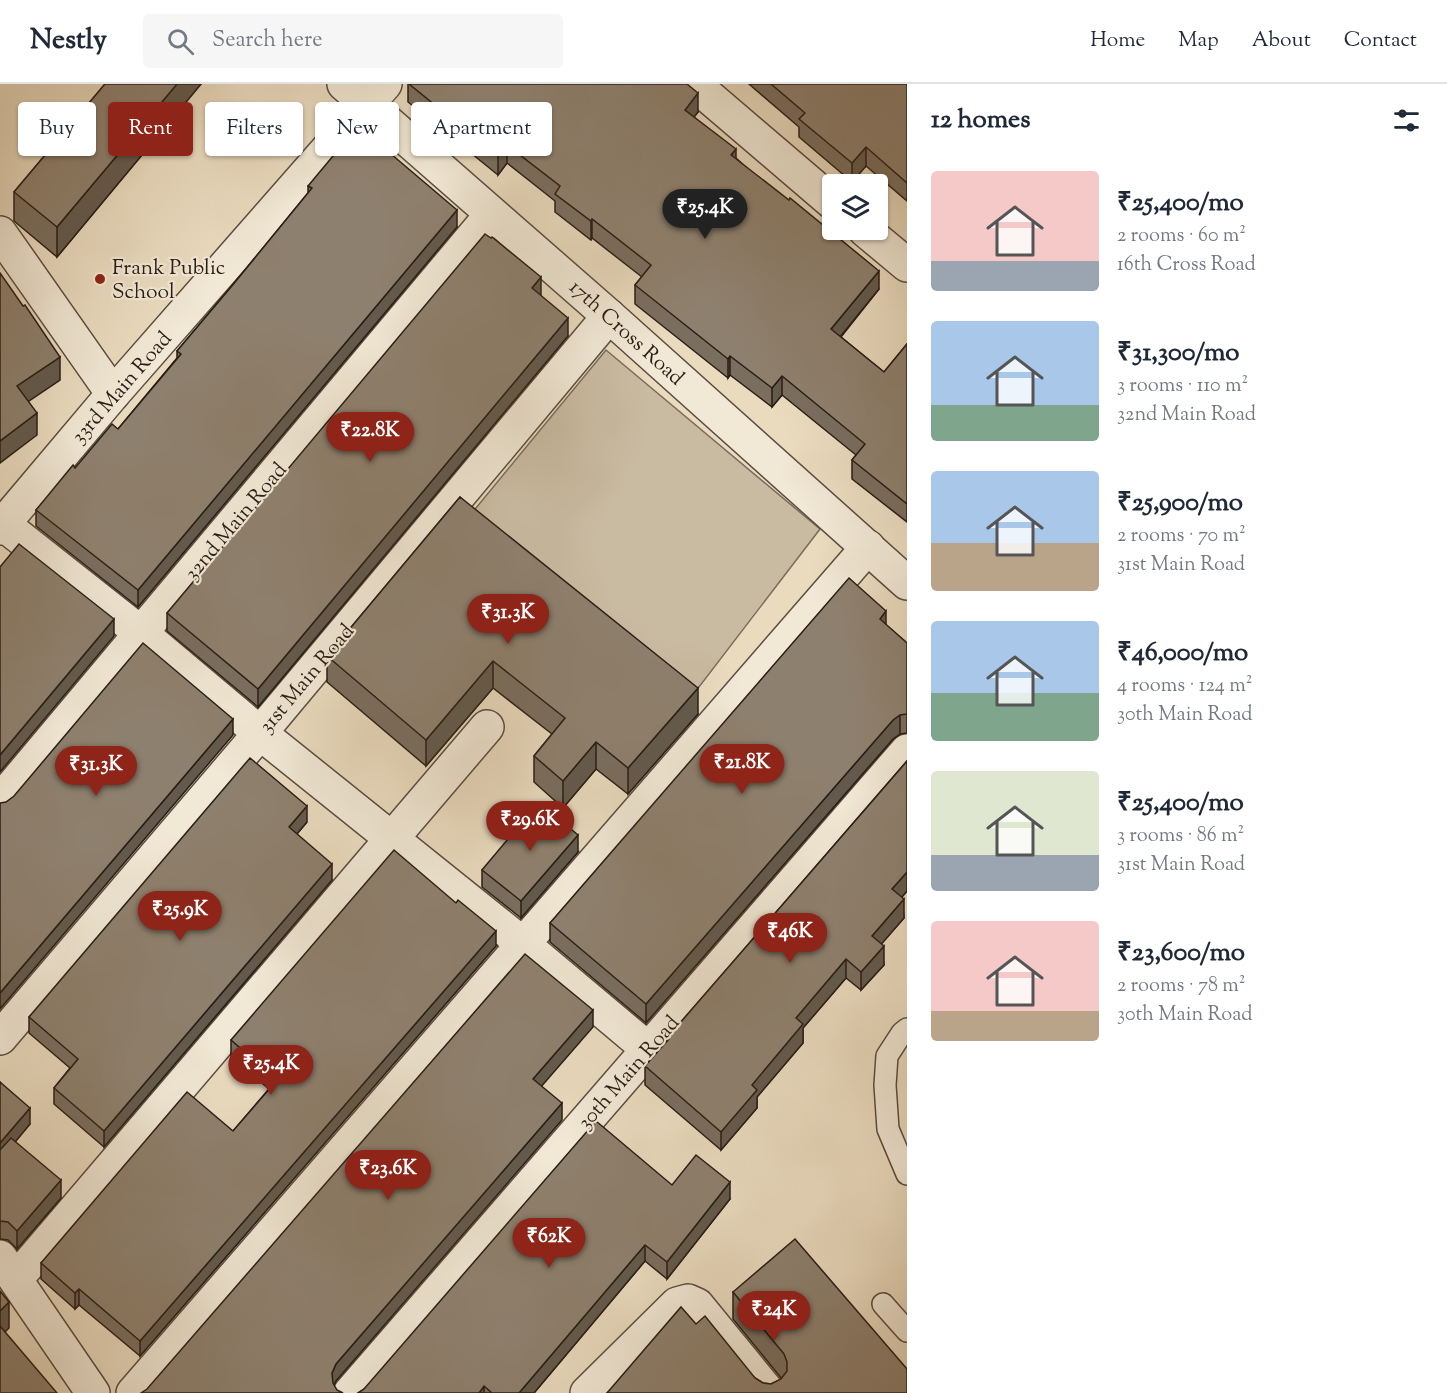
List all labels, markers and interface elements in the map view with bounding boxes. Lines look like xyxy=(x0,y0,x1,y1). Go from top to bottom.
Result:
search box xyxy=(143,14,563,68)
text: Nestly xyxy=(30,21,107,61)
icon: search xyxy=(164,25,197,58)
text: Search here xyxy=(212,25,322,57)
text: Home xyxy=(1090,26,1145,56)
text: Map xyxy=(1178,26,1219,56)
text: About xyxy=(1252,26,1311,56)
text: Contact xyxy=(1344,26,1417,56)
chip: Buy xyxy=(18,102,96,156)
chip: Rent xyxy=(108,102,193,156)
chip: Filters xyxy=(205,102,303,156)
chip: New xyxy=(315,102,399,156)
chip: Apartment xyxy=(411,102,552,156)
text: 12 homes xyxy=(931,102,1030,139)
icon: filters xyxy=(1390,104,1423,137)
map controls xyxy=(822,174,888,240)
button: layers xyxy=(822,174,888,240)
text: ₹25,400/mo xyxy=(1117,185,1244,222)
pin: ₹25.4K xyxy=(656,189,754,240)
text: ₹25.4K xyxy=(676,194,734,223)
icon: home xyxy=(979,195,1051,267)
text: 2 rooms · 60 m² xyxy=(1117,222,1246,251)
text: 16th Cross Road xyxy=(1117,251,1256,280)
place label: Frank Public School xyxy=(112,254,225,308)
marker: Frank Public School xyxy=(93,272,107,286)
street label: 17th Cross Road xyxy=(561,274,690,394)
street label: 33rd Main Road xyxy=(65,326,180,451)
text: ₹31,300/mo xyxy=(1117,335,1239,372)
icon: home xyxy=(979,345,1051,417)
text: 3 rooms · 110 m² xyxy=(1117,372,1248,401)
text: 32nd Main Road xyxy=(1117,401,1256,430)
pin: ₹22.8K xyxy=(321,412,419,463)
text: ₹22.8K xyxy=(340,417,400,446)
street label: 32nd Main Road xyxy=(178,457,295,588)
text: ₹25,900/mo xyxy=(1117,485,1243,522)
icon: home xyxy=(979,495,1051,567)
text: 2 rooms · 70 m² xyxy=(1117,522,1246,551)
text: 31st Main Road xyxy=(1117,551,1245,580)
pin: ₹31.3K xyxy=(459,594,557,645)
text: ₹31.3K xyxy=(481,599,535,628)
street label: 31st Main Road xyxy=(253,618,362,740)
text: ₹46,000/mo xyxy=(1117,635,1248,672)
icon: home xyxy=(979,645,1051,717)
text: 4 rooms · 124 m² xyxy=(1117,672,1252,701)
text: 30th Main Road xyxy=(1117,701,1253,730)
pin: ₹21.8K xyxy=(693,744,791,795)
pin: ₹31.3K xyxy=(47,746,145,797)
text: ₹21.8K xyxy=(713,749,771,778)
text: ₹31.3K xyxy=(69,751,123,780)
text: ₹25,400/mo xyxy=(1117,785,1244,822)
icon: home xyxy=(979,795,1051,867)
pin: ₹29.6K xyxy=(481,801,579,852)
text: ₹29.6K xyxy=(500,806,560,835)
text: 3 rooms · 86 m² xyxy=(1117,822,1244,851)
text: 31st Main Road xyxy=(1117,851,1245,880)
pin: ₹25.9K xyxy=(131,891,229,942)
text: ₹25.9K xyxy=(152,896,208,925)
pin: ₹46K xyxy=(754,913,826,964)
text: ₹46K xyxy=(767,918,813,947)
text: ₹23,600/mo xyxy=(1117,935,1245,972)
icon: home xyxy=(979,945,1051,1017)
text: 2 rooms · 78 m² xyxy=(1117,972,1246,1001)
text: 30th Main Road xyxy=(1117,1001,1253,1030)
street label: 30th Main Road xyxy=(572,1010,688,1137)
pin: ₹25.4K xyxy=(222,1045,320,1096)
text: ₹25.4K xyxy=(242,1050,300,1079)
pin: ₹23.6K xyxy=(339,1150,437,1201)
text: ₹23.6K xyxy=(359,1155,417,1184)
pin: ₹62K xyxy=(513,1218,585,1269)
text: ₹62K xyxy=(526,1223,572,1252)
pin: ₹24K xyxy=(738,1291,810,1342)
text: ₹24K xyxy=(751,1296,797,1325)

